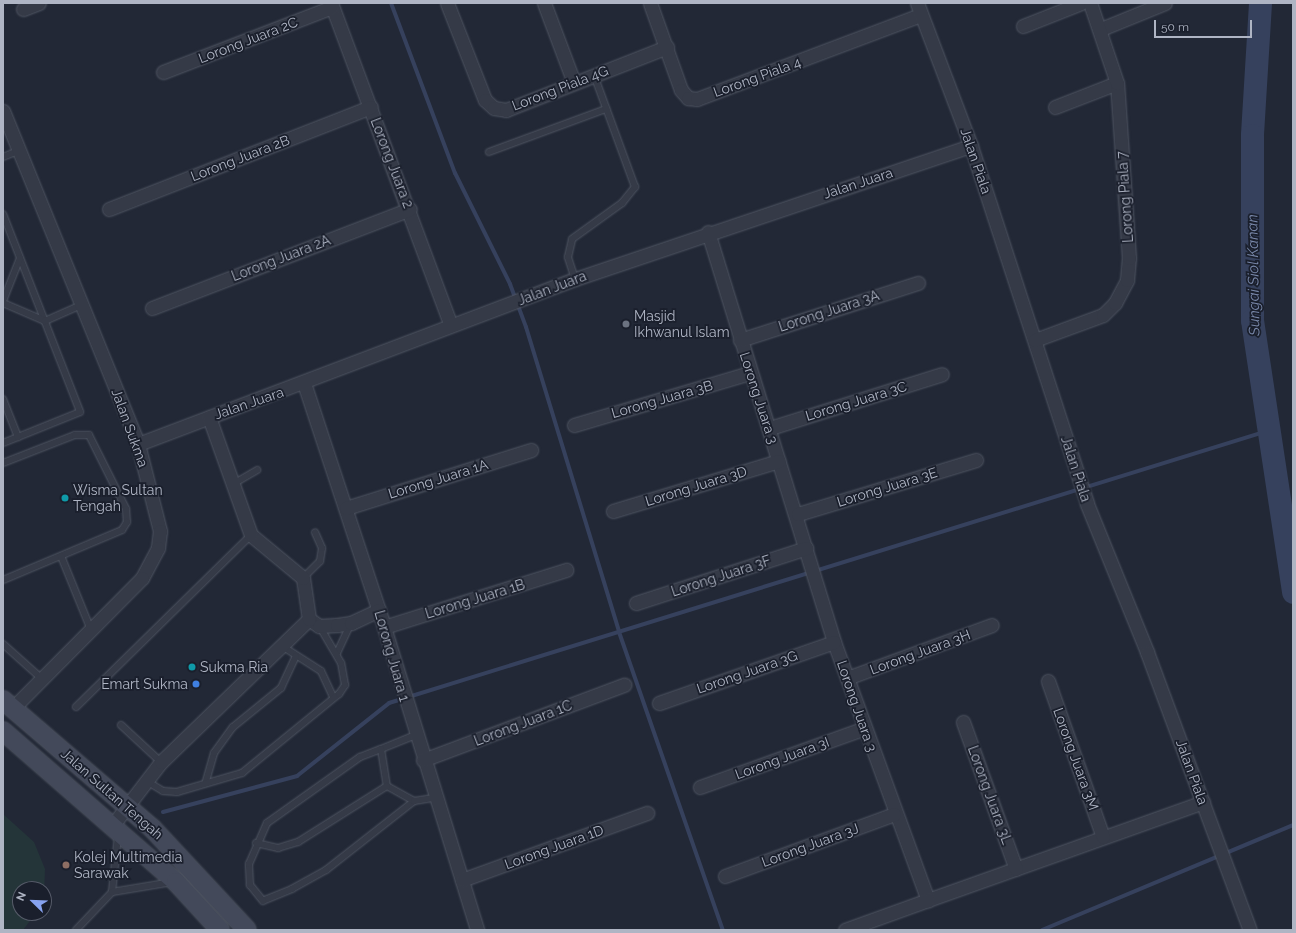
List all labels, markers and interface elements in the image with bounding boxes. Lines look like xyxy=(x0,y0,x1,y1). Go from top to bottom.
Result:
scale bar xyxy=(1156,12,1254,38)
street label: Lorong Juara 2C xyxy=(196,13,300,67)
text: 50 m xyxy=(1161,20,1189,34)
street label: Lorong Piala 4 xyxy=(711,53,803,101)
street label: Lorong Piala 4G xyxy=(509,62,611,114)
street label: Lorong Juara 2 xyxy=(367,115,417,211)
street label: Jalan Piala xyxy=(957,126,995,196)
street label: Lorong Juara 2B xyxy=(188,131,292,185)
street label: Lorong Piala 7 xyxy=(1113,151,1137,243)
street label: Jalan Juara xyxy=(821,164,895,202)
water label: Sungai Siol Kanan xyxy=(1244,214,1264,336)
street label: Lorong Juara 2A xyxy=(229,231,333,285)
street label: Jalan Juara xyxy=(515,267,589,309)
street label: Lorong Juara 3A xyxy=(776,287,882,335)
place label: Masjid Ikhwanul Islam xyxy=(634,308,730,340)
marker: Masjid Ikhwanul Islam xyxy=(621,319,631,329)
street label: Lorong Juara 3 xyxy=(736,350,782,446)
street label: Lorong Juara 3B xyxy=(609,376,715,422)
street label: Lorong Juara 3C xyxy=(803,378,909,424)
street label: Jalan Juara xyxy=(212,383,286,423)
street label: Jalan Sukma xyxy=(108,387,152,469)
street label: Jalan Piala xyxy=(1057,434,1095,504)
street label: Lorong Juara 1A xyxy=(386,456,490,502)
street label: Lorong Juara 3D xyxy=(643,462,749,510)
street label: Lorong Juara 3E xyxy=(835,464,939,510)
place label: Wisma Sultan Tengah xyxy=(73,482,163,514)
marker: Wisma Sultan Tengah xyxy=(60,493,70,503)
street label: Lorong Juara 3F xyxy=(669,552,773,600)
street label: Lorong Juara 1B xyxy=(423,576,527,622)
street label: Lorong Juara 1 xyxy=(371,608,413,704)
street label: Lorong Juara 3H xyxy=(867,626,973,678)
street label: Lorong Juara 3G xyxy=(694,647,800,697)
street label: Lorong Juara 3 xyxy=(833,658,881,754)
place label: Sukma Ria xyxy=(200,659,268,675)
marker: Sukma Ria xyxy=(187,662,197,672)
place label: Emart Sukma xyxy=(101,676,188,692)
marker: Emart Sukma xyxy=(191,679,201,689)
street label: Lorong Juara 1C xyxy=(471,697,575,749)
street label: Lorong Juara 3M xyxy=(1050,705,1102,813)
street label: Lorong Juara 3I xyxy=(732,733,832,783)
street label: Jalan Piala xyxy=(1172,737,1212,807)
street label: Lorong Juara 3L xyxy=(964,743,1016,847)
street label: Jalan Sultan Tengah xyxy=(57,745,167,843)
street label: Lorong Juara 3J xyxy=(759,820,861,870)
street label: Lorong Juara 1D xyxy=(502,821,606,873)
place label: Kolej Multimedia Sarawak xyxy=(74,849,182,882)
marker: Kolej Multimedia Sarawak xyxy=(61,860,71,870)
north arrow xyxy=(12,881,52,921)
text: N xyxy=(14,890,29,903)

